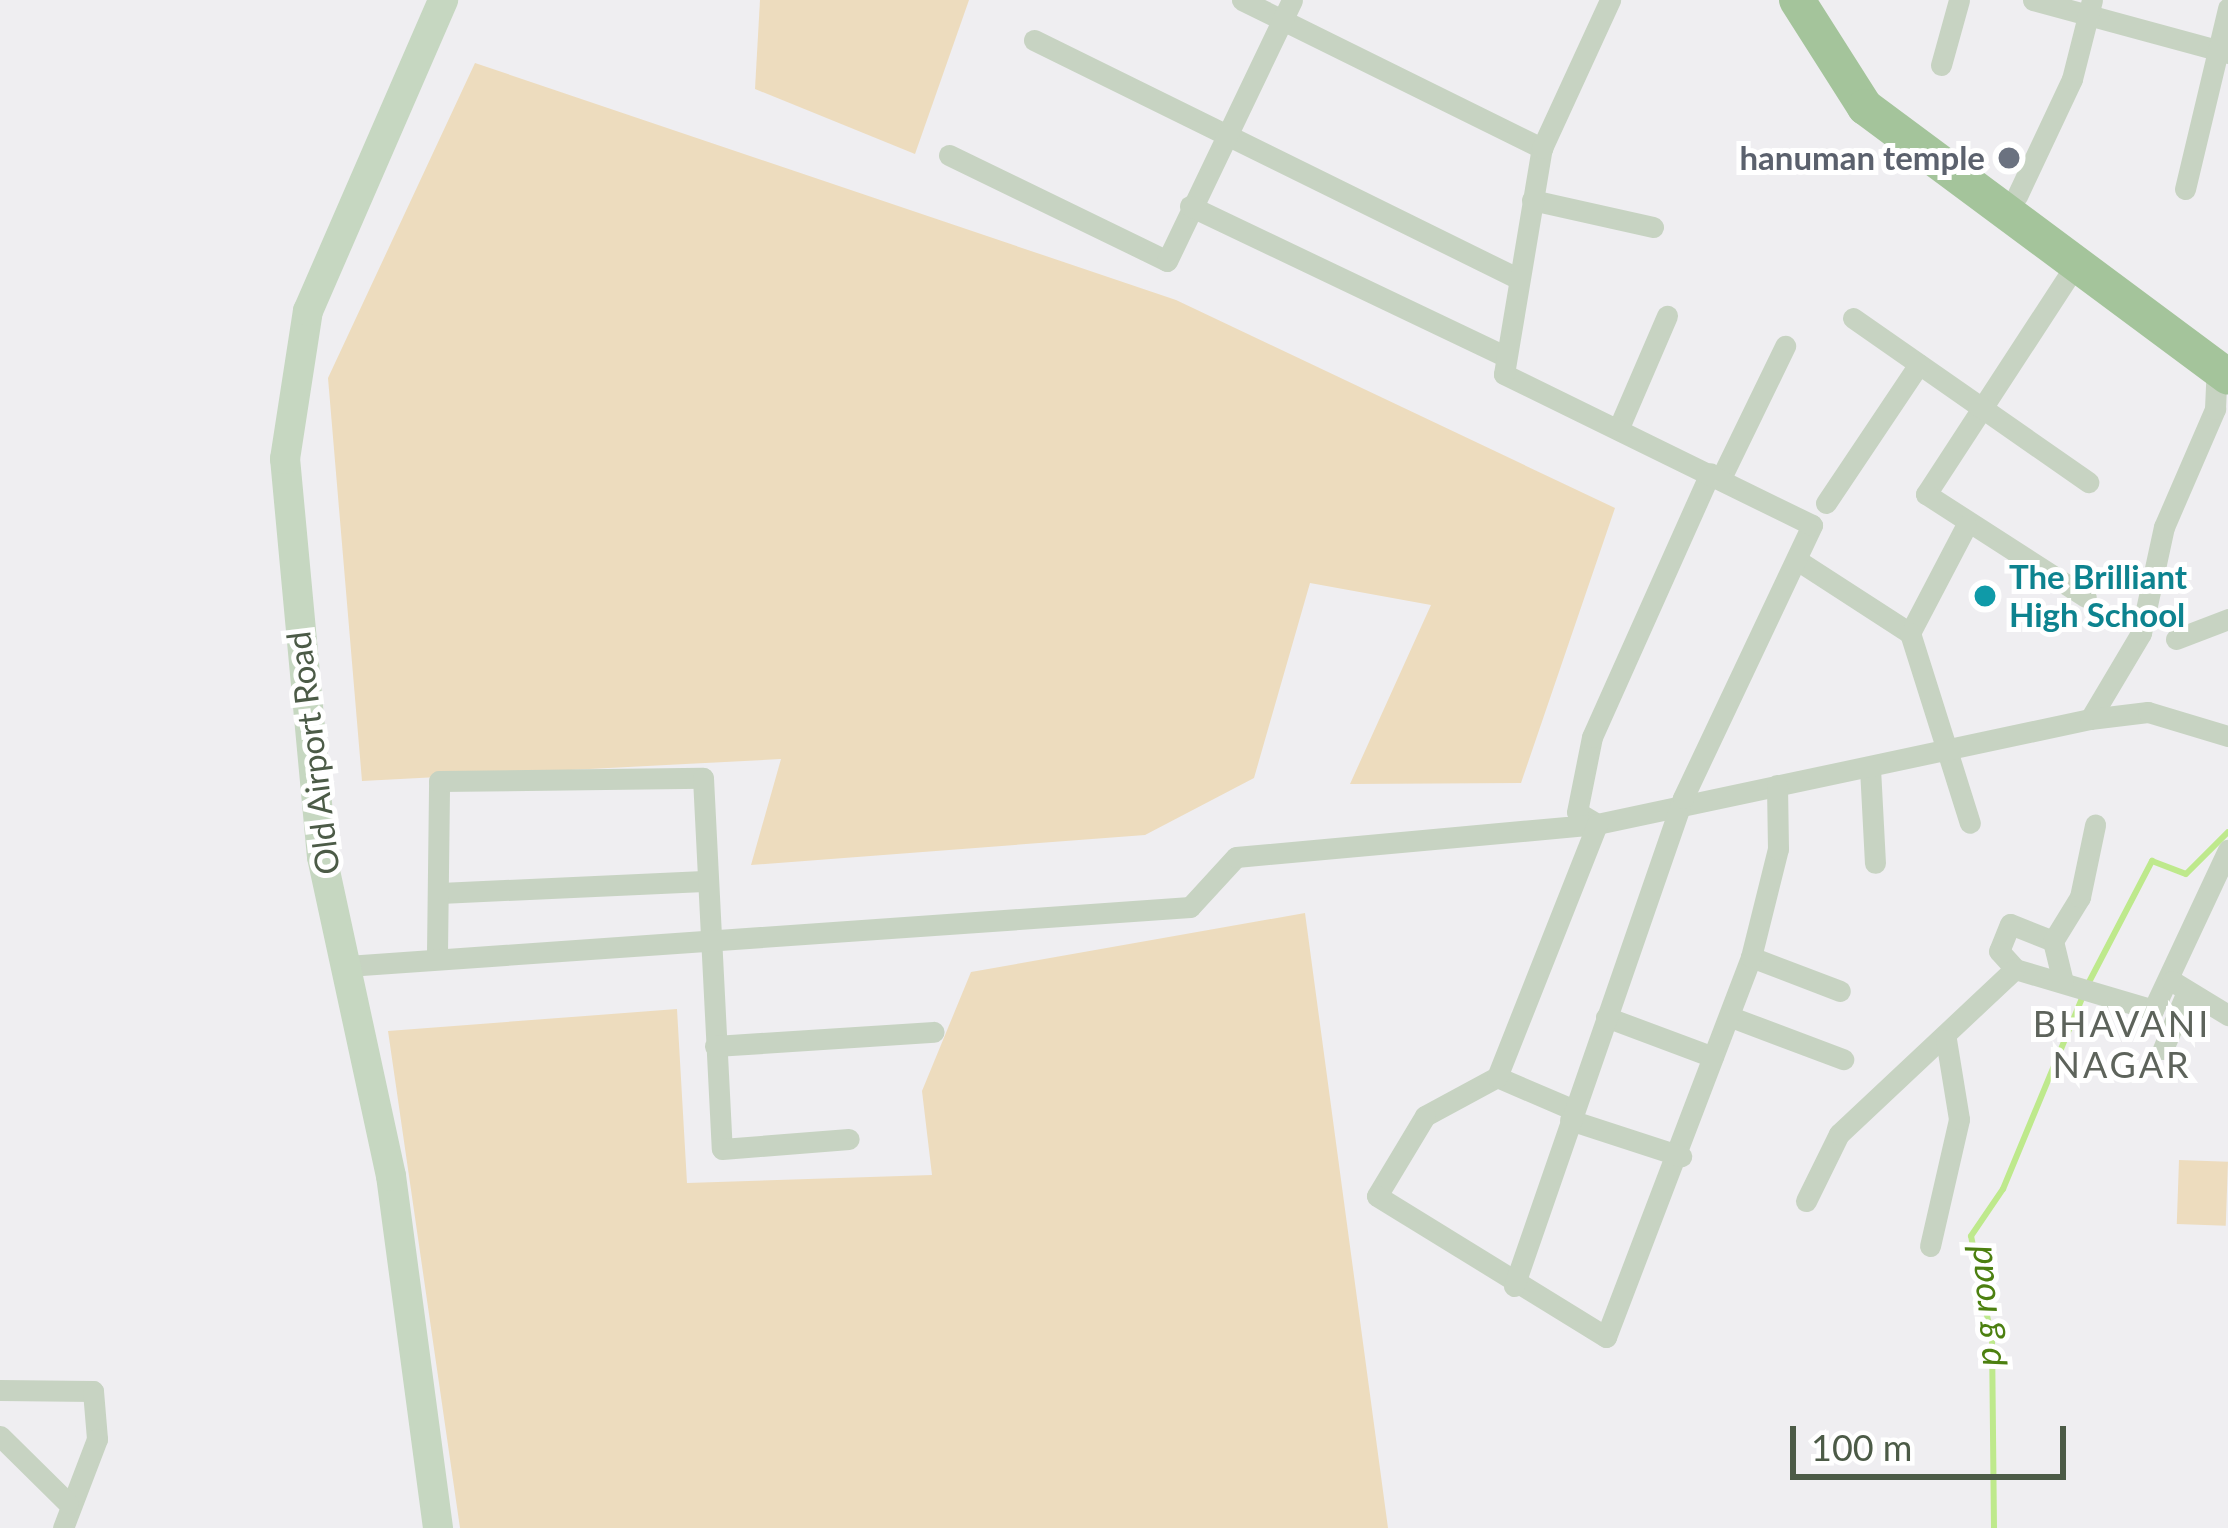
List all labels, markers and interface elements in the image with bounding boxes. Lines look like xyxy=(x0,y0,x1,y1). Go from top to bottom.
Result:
place label: hanuman temple xyxy=(1739,138,1985,178)
marker: hanuman temple xyxy=(1996,145,2022,171)
place label: The Brilliant High School xyxy=(2009,557,2187,635)
marker: The Brilliant High School xyxy=(1972,583,1998,609)
street label: Old Airport Road xyxy=(278,629,348,877)
district label: BHAVANI NAGAR xyxy=(2033,1001,2211,1086)
water label: p g road xyxy=(1956,1244,2010,1368)
scale bar xyxy=(1796,1402,2072,1476)
text: 100 m xyxy=(1811,1425,1912,1469)

